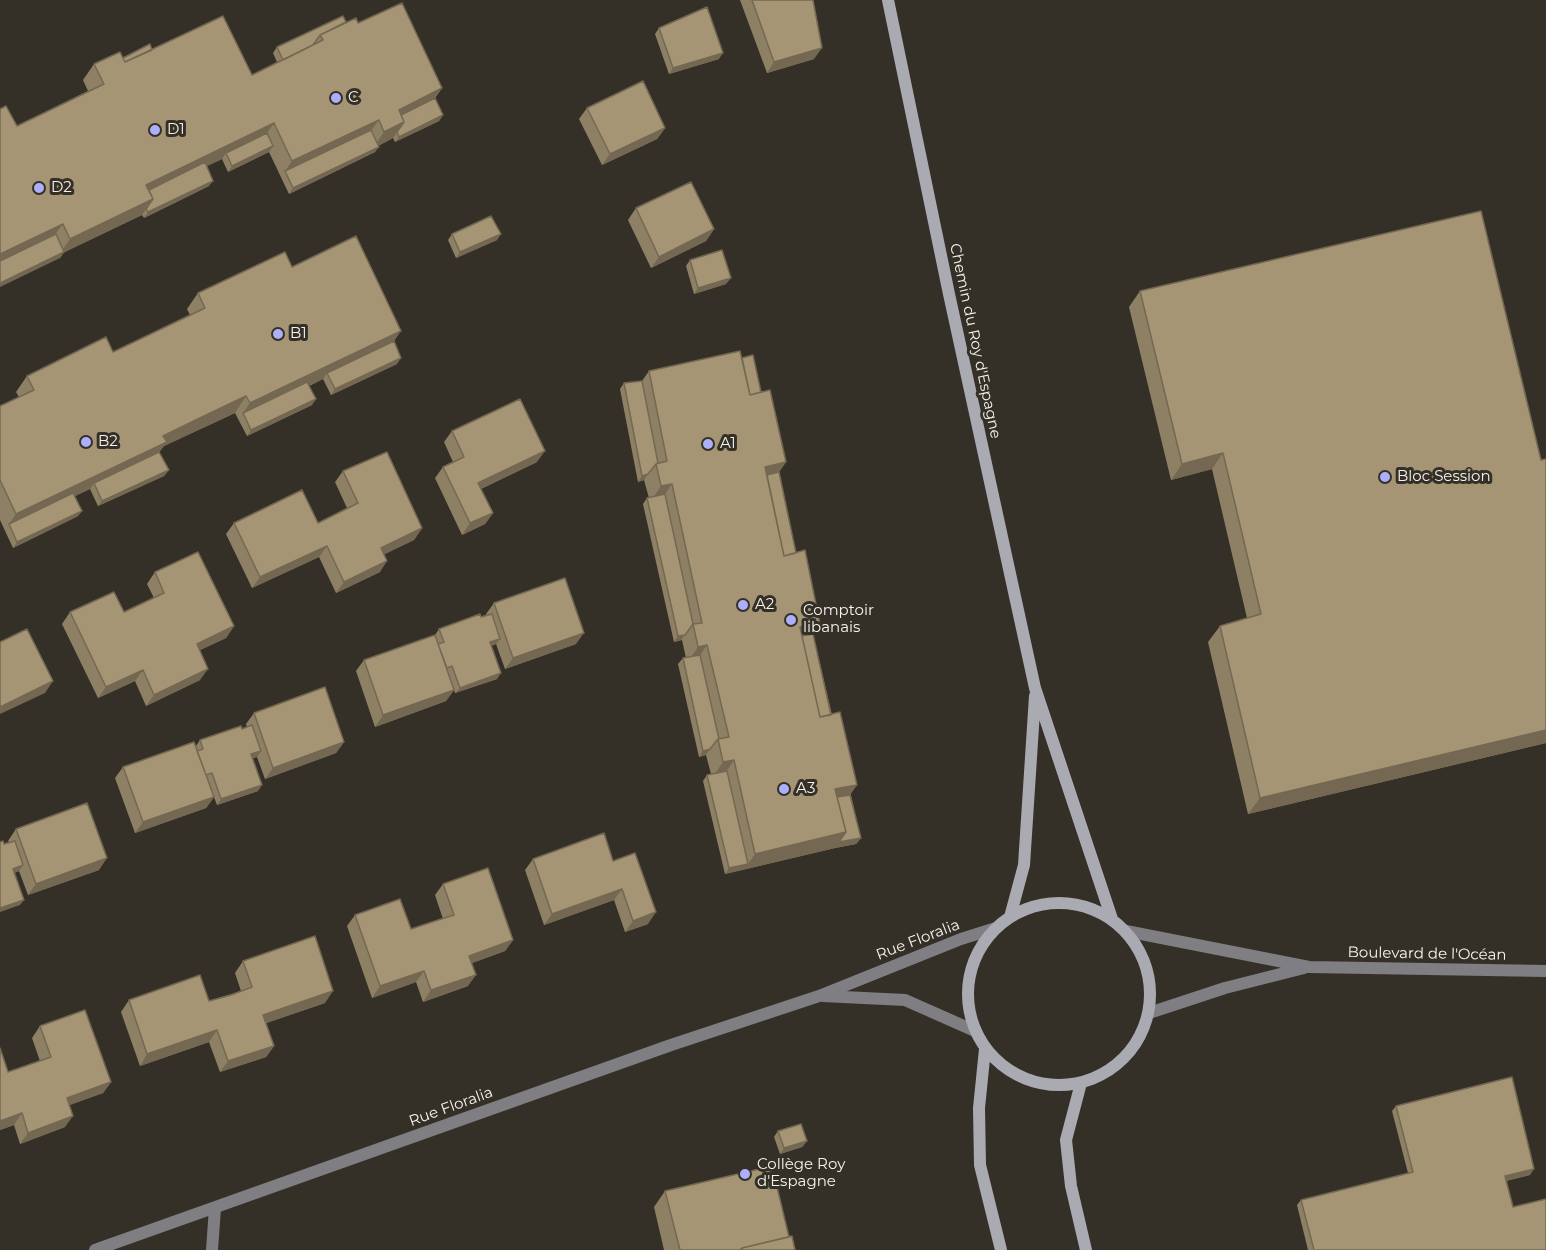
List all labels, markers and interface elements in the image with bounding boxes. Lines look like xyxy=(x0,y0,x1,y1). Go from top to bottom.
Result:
place label: C xyxy=(348,89,359,107)
marker: C xyxy=(329,91,343,105)
place label: D1 xyxy=(167,121,185,139)
marker: D1 xyxy=(148,123,162,137)
place label: D2 xyxy=(51,179,72,197)
marker: D2 xyxy=(32,181,46,195)
street label: Chemin du Roy d'Espagne xyxy=(946,242,1004,440)
place label: B1 xyxy=(290,325,307,343)
marker: B1 xyxy=(271,327,285,341)
place label: B2 xyxy=(98,433,118,451)
marker: B2 xyxy=(79,435,93,449)
place label: A1 xyxy=(720,435,736,453)
marker: A1 xyxy=(701,437,715,451)
place label: Bloc Session xyxy=(1397,468,1491,486)
marker: Bloc Session xyxy=(1378,470,1392,484)
place label: A2 xyxy=(755,596,774,614)
marker: A2 xyxy=(736,598,750,612)
place label: Comptoir libanais xyxy=(803,602,874,637)
marker: Comptoir libanais xyxy=(784,613,798,627)
place label: A3 xyxy=(796,780,815,798)
marker: A3 xyxy=(777,782,791,796)
street label: Rue Floralia xyxy=(874,916,962,964)
street label: Boulevard de l'Océan xyxy=(1347,944,1507,964)
street label: Rue Floralia xyxy=(407,1083,495,1131)
place label: Collège Roy d'Espagne xyxy=(757,1156,845,1191)
marker: Collège Roy d'Espagne xyxy=(738,1167,752,1181)

